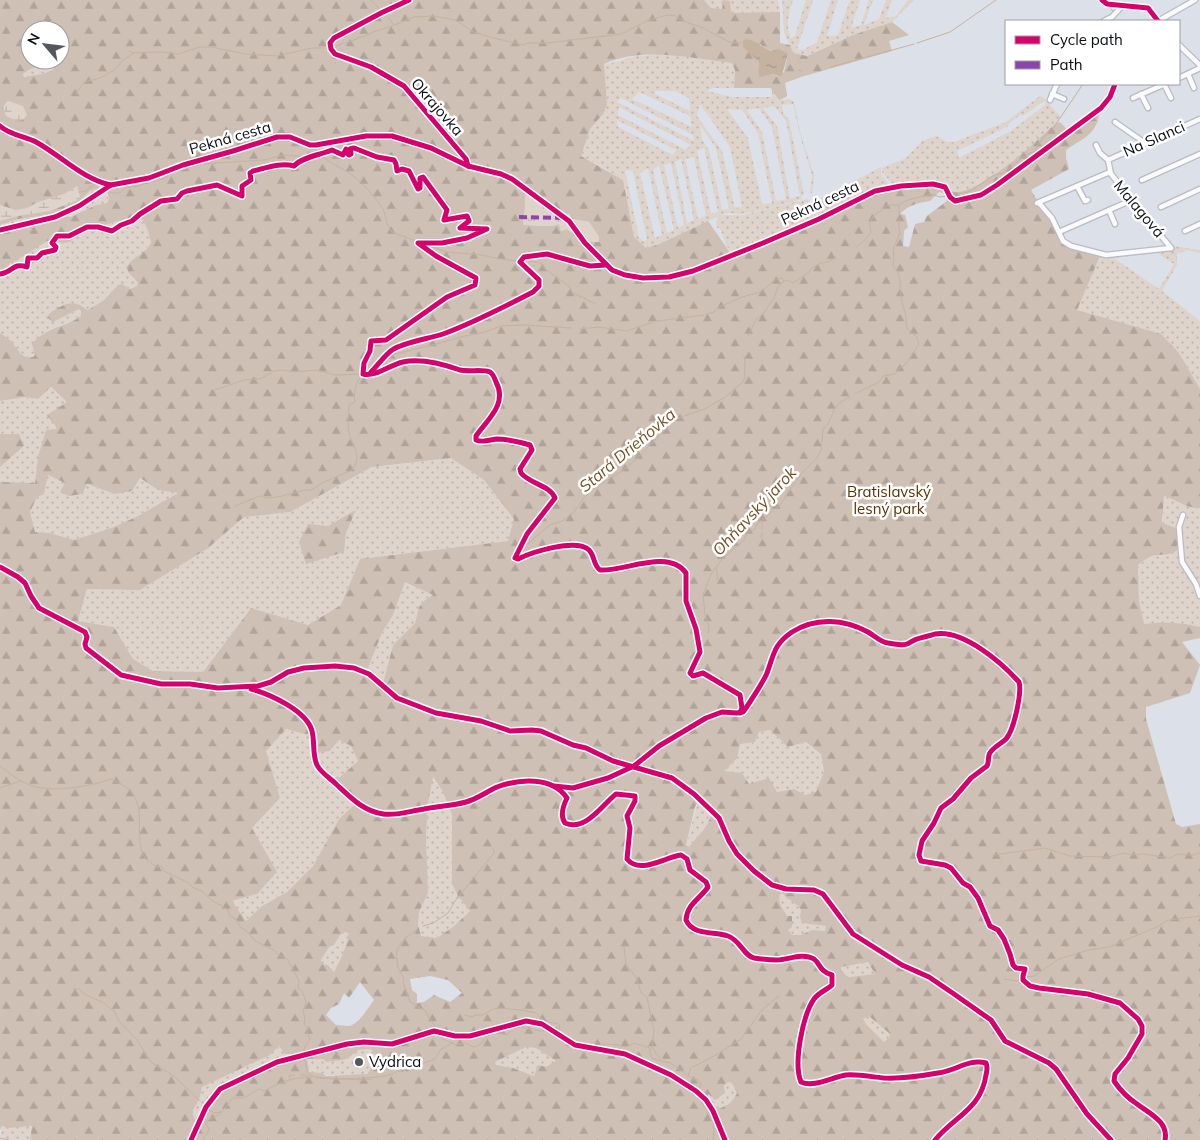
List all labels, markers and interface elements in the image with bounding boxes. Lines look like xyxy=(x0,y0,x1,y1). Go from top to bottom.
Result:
north arrow xyxy=(20,20,70,70)
legend xyxy=(1005,20,1180,85)
text: N xyxy=(23,30,44,48)
text: Cycle path xyxy=(1050,30,1123,49)
text: Path xyxy=(1050,55,1082,74)
street label: Okrajovka xyxy=(407,74,468,139)
street label: Na Slanci xyxy=(1120,116,1188,161)
street label: Pekná cesta xyxy=(187,117,273,158)
street label: Pekná cesta xyxy=(778,176,862,229)
street label: Malagová xyxy=(1110,176,1169,241)
water label: Stará Drieňovka xyxy=(575,404,680,496)
water label: Ohňavský jarok xyxy=(708,462,801,560)
park label: Bratislavský lesný park xyxy=(847,482,931,518)
place label: Vydrica xyxy=(369,1052,421,1071)
marker: Vydrica xyxy=(353,1056,365,1068)

